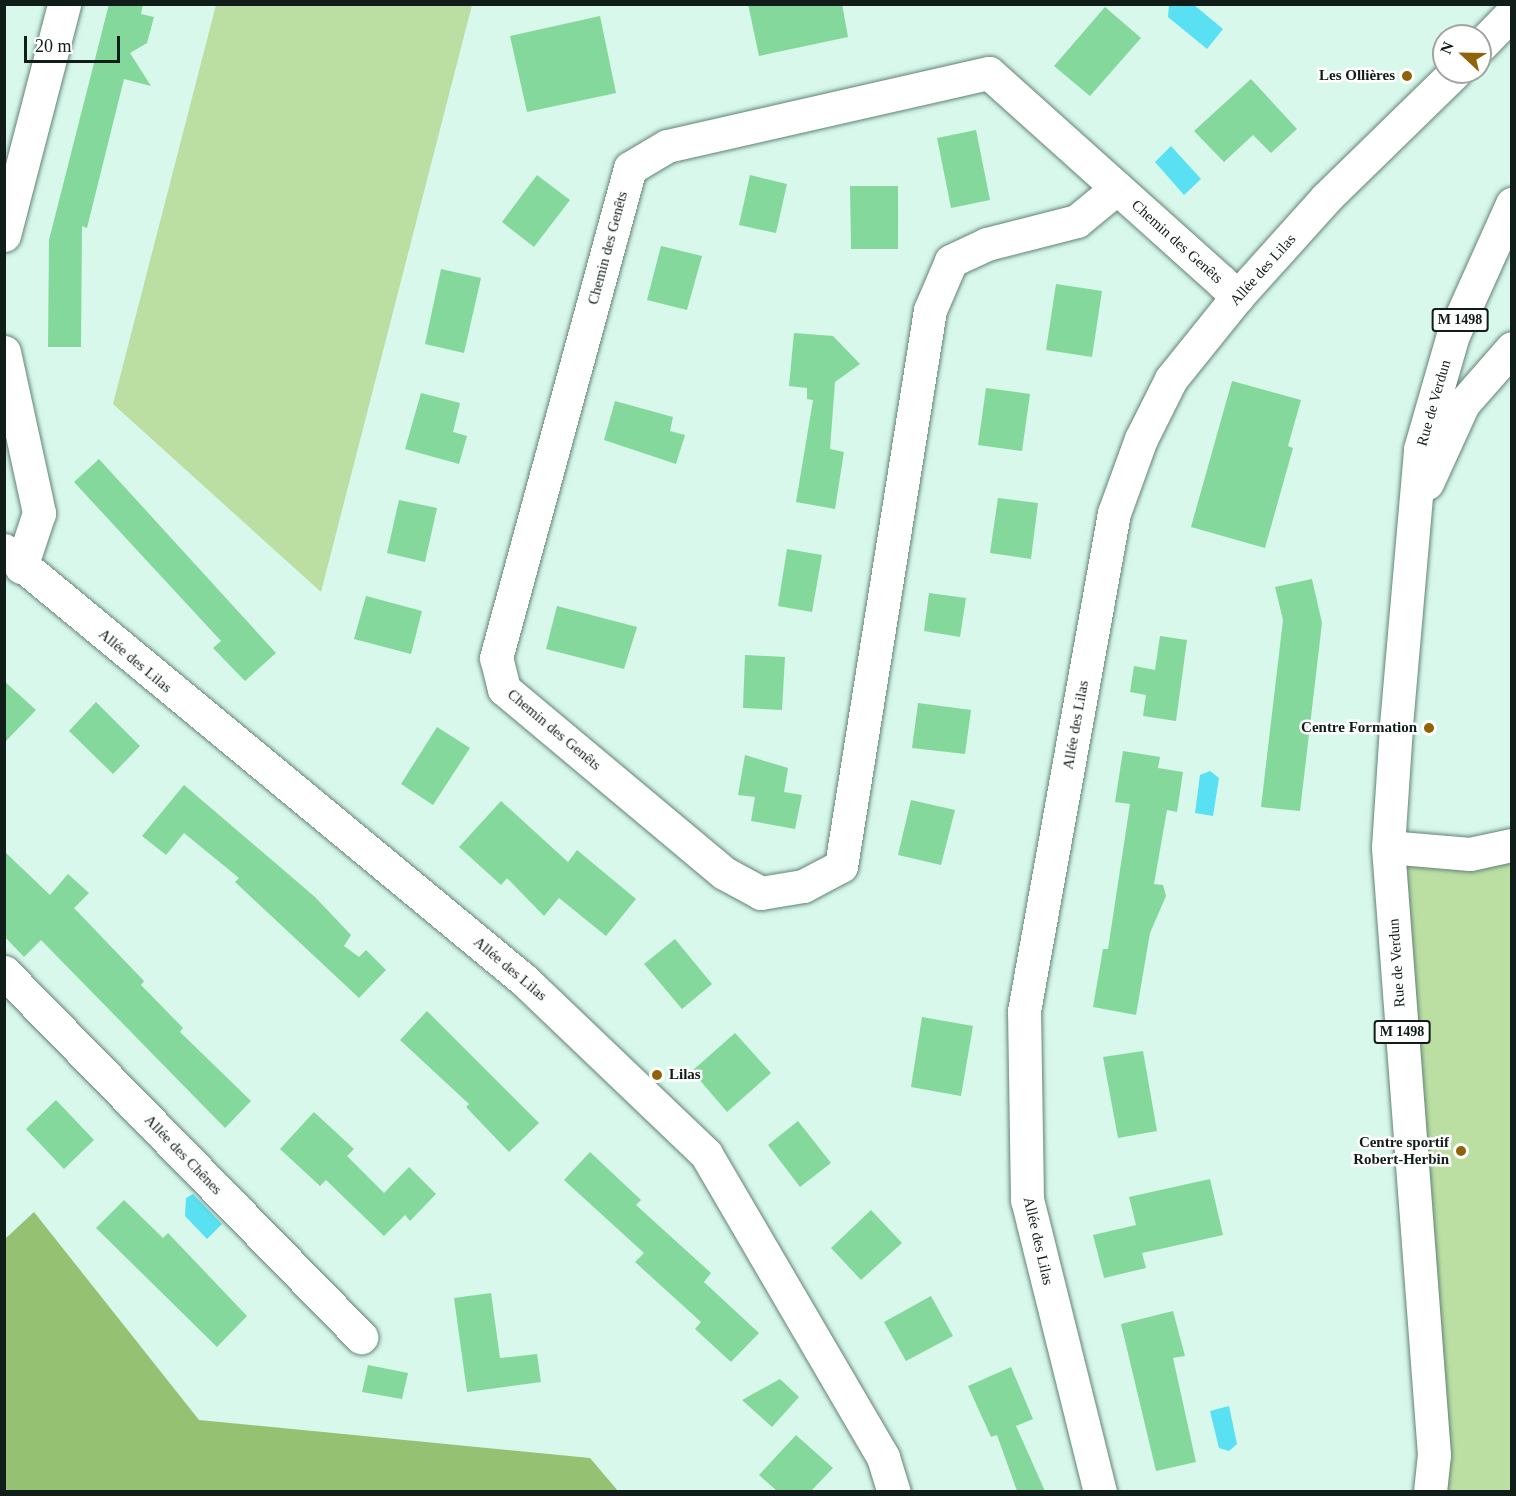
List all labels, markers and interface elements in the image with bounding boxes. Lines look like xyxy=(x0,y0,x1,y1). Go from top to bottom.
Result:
scale bar xyxy=(27,24,123,62)
north arrow xyxy=(1432,24,1492,84)
text: 20 m xyxy=(35,36,72,56)
text: N xyxy=(1437,39,1457,56)
place label: Les Ollières xyxy=(1319,67,1395,85)
marker: Les Ollières xyxy=(1400,69,1414,83)
street label: Chemin des Genêts xyxy=(584,189,632,307)
street label: Chemin des Genêts xyxy=(1128,196,1226,288)
street label: Allée des Lilas xyxy=(1226,231,1300,309)
road number: M 1498 xyxy=(1432,309,1488,331)
street label: Rue de Verdun xyxy=(1413,358,1455,448)
street label: Allée des Lilas xyxy=(95,625,175,697)
street label: Allée des Lilas xyxy=(1059,679,1093,771)
street label: Chemin des Genêts xyxy=(504,686,604,774)
place label: Centre Formation xyxy=(1301,719,1417,737)
marker: Centre Formation xyxy=(1422,721,1436,735)
street label: Rue de Verdun xyxy=(1385,918,1409,1008)
street label: Allée des Lilas xyxy=(470,933,550,1005)
road number: M 1498 xyxy=(1374,1021,1430,1043)
place label: Lilas xyxy=(669,1066,701,1084)
marker: Lilas xyxy=(650,1068,664,1082)
street label: Allée des Chênes xyxy=(140,1111,226,1199)
place label: Centre sportif Robert-Herbin xyxy=(1353,1133,1449,1168)
marker: Centre sportif Robert-Herbin xyxy=(1454,1144,1468,1158)
street label: Allée des Lilas xyxy=(1019,1195,1057,1287)

